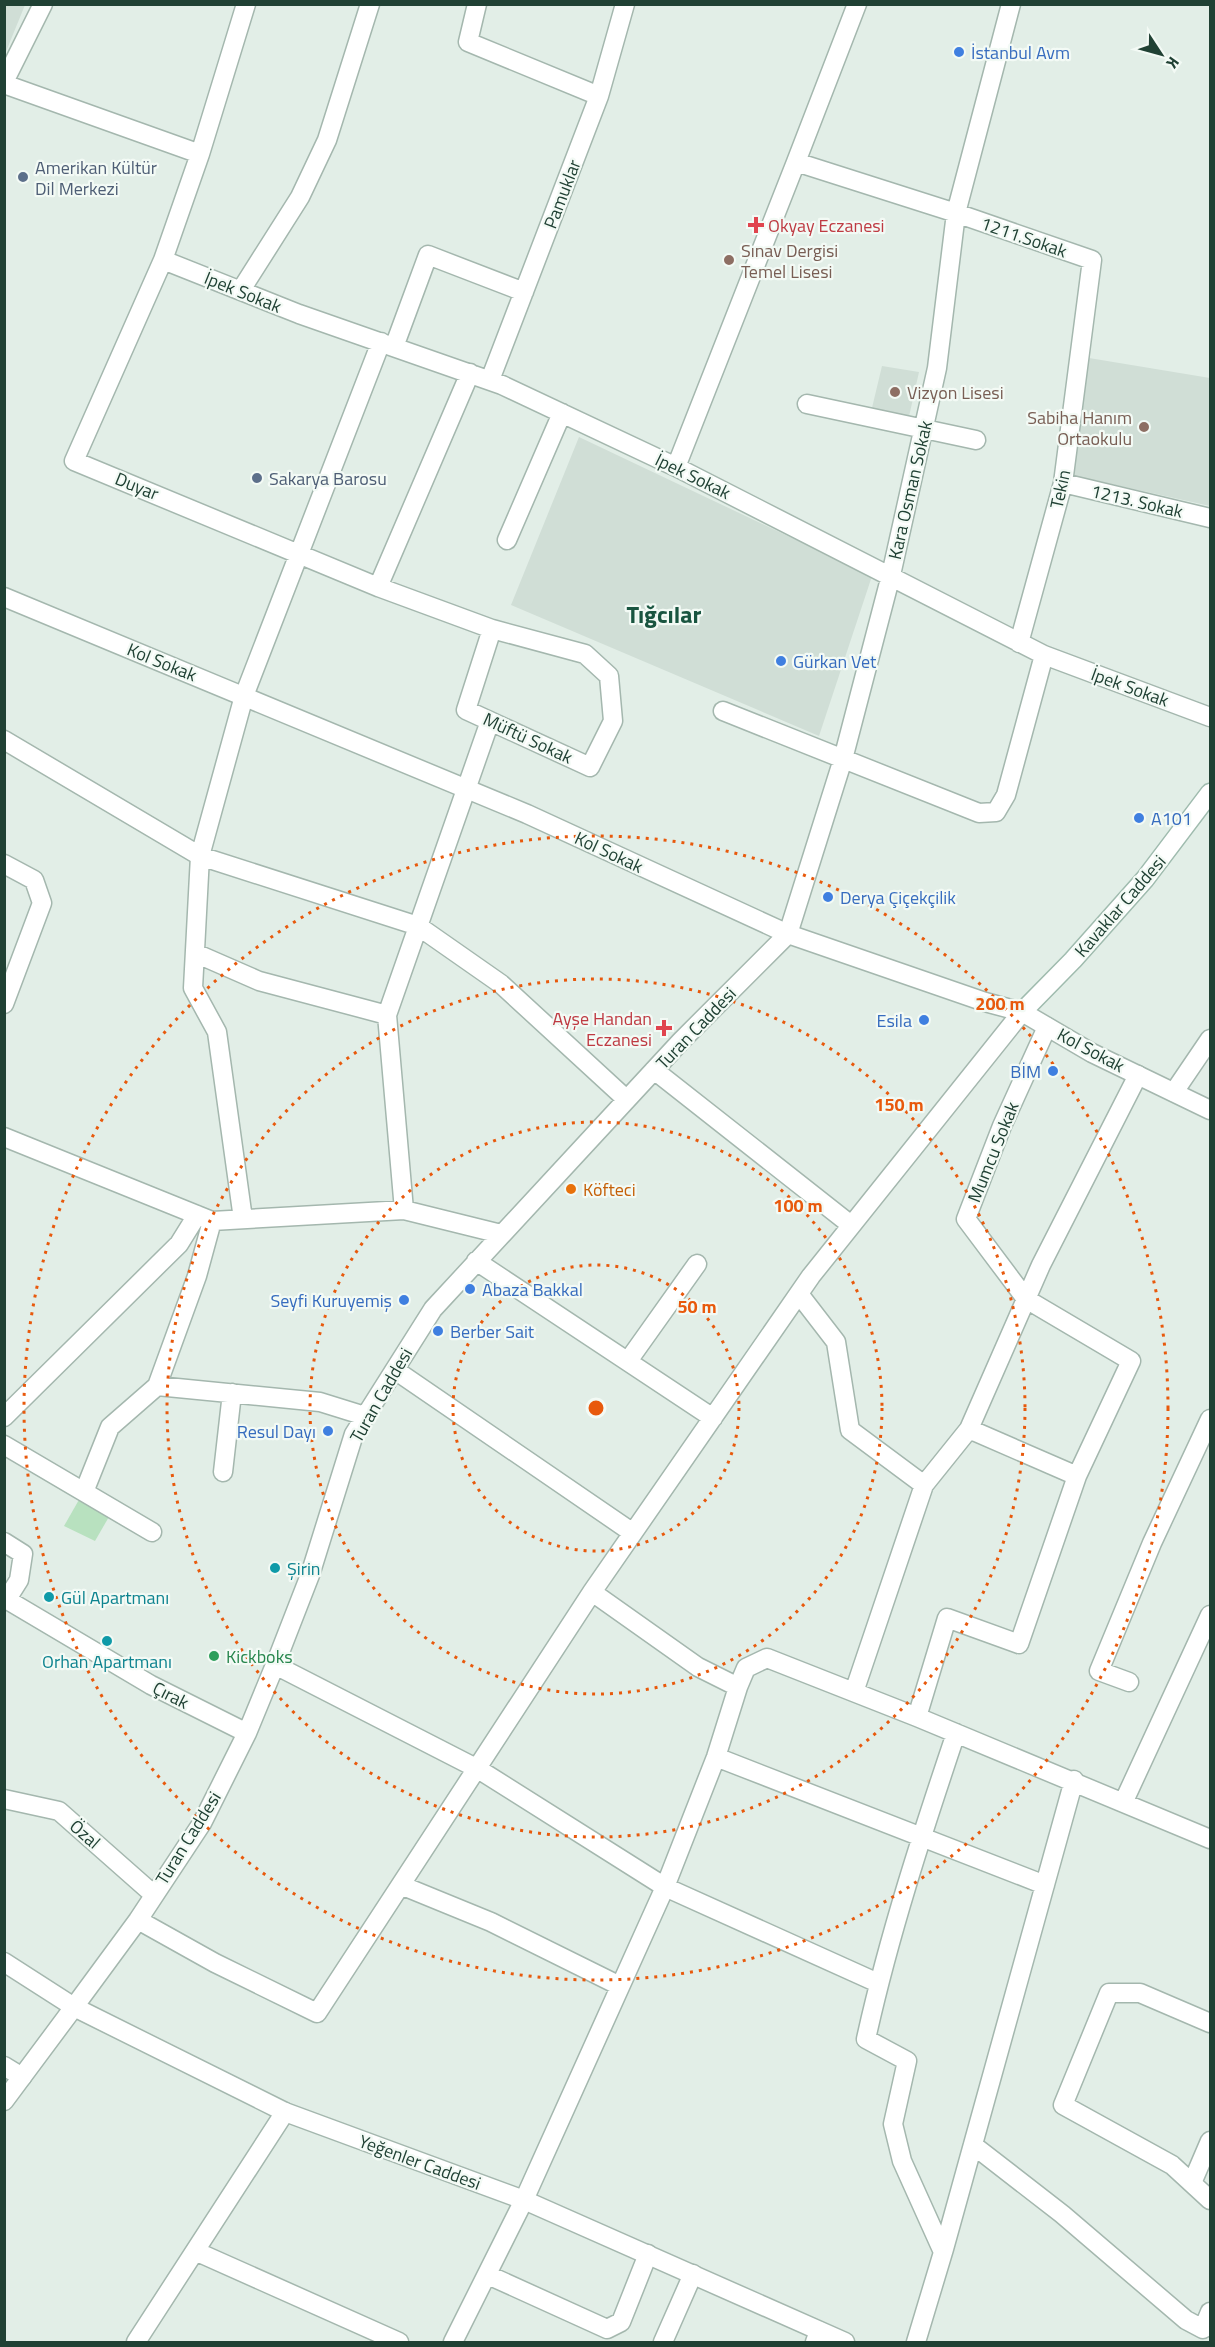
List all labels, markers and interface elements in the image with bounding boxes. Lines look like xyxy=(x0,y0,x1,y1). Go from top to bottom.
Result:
north arrow xyxy=(1131,24,1191,84)
place label: İstanbul Avm xyxy=(971,39,1070,66)
marker: İstanbul Avm xyxy=(952,45,966,59)
text: K xyxy=(1160,52,1186,74)
place label: Amerikan Kültür Dil Merkezi xyxy=(35,154,157,202)
street label: Pamuklar xyxy=(536,155,588,233)
marker: Amerikan Kültür Dil Merkezi xyxy=(16,170,30,184)
street label: 1211.Sokak xyxy=(977,210,1071,264)
place label: Okyay Eczanesi xyxy=(768,212,885,239)
marker: Okyay Eczanesi xyxy=(749,218,763,232)
place label: Sınav Dergisi Temel Lisesi xyxy=(741,237,838,285)
marker: Sınav Dergisi Temel Lisesi xyxy=(722,253,736,267)
street label: İpek Sokak xyxy=(200,264,286,320)
place label: Vizyon Lisesi xyxy=(907,379,1004,406)
marker: Vizyon Lisesi xyxy=(888,385,902,399)
place label: Sabiha Hanım Ortaokulu xyxy=(1027,404,1132,452)
street label: Kara Osman Sokak xyxy=(881,417,939,562)
marker: Sabiha Hanım Ortaokulu xyxy=(1137,420,1151,434)
street label: İpek Sokak xyxy=(651,446,736,506)
street label: Duyar xyxy=(111,465,163,507)
place label: Sakarya Barosu xyxy=(269,465,387,492)
street label: Tekin xyxy=(1043,467,1077,511)
marker: Sakarya Barosu xyxy=(250,471,264,485)
street label: 1213. Sokak xyxy=(1088,477,1186,525)
district label: Tığcılar xyxy=(627,596,702,632)
street label: Kol Sokak xyxy=(123,636,201,688)
place label: Gürkan Vet xyxy=(793,648,877,675)
marker: Gürkan Vet xyxy=(774,654,788,668)
street label: İpek Sokak xyxy=(1087,660,1173,714)
street label: Müftü Sokak xyxy=(479,705,578,771)
place label: A101 xyxy=(1151,805,1192,832)
marker: A101 xyxy=(1132,811,1146,825)
street label: Kol Sokak xyxy=(570,824,648,880)
street label: Kavaklar Caddesi xyxy=(1068,849,1172,963)
place label: Derya Çiçekçilik xyxy=(840,884,956,911)
marker: Derya Çiçekçilik xyxy=(821,890,835,904)
street label: Turan Caddesi xyxy=(650,981,742,1075)
text: 200 m xyxy=(975,990,1025,1017)
place label: Ayşe Handan Eczanesi xyxy=(553,1005,652,1053)
place label: Esila xyxy=(877,1007,912,1034)
marker: Esila xyxy=(917,1013,931,1027)
marker: Ayşe Handan Eczanesi xyxy=(657,1021,671,1035)
street label: Kol Sokak xyxy=(1052,1021,1130,1079)
place label: BİM xyxy=(1010,1058,1041,1085)
marker: BİM xyxy=(1046,1064,1060,1078)
text: 150 m xyxy=(874,1091,924,1118)
street label: Mumcu Sokak xyxy=(961,1097,1026,1206)
place label: Köfteci xyxy=(583,1176,636,1203)
marker: Köfteci xyxy=(564,1182,578,1196)
text: 100 m xyxy=(773,1192,823,1219)
place label: Abaza Bakkal xyxy=(482,1276,583,1303)
marker: Abaza Bakkal xyxy=(463,1282,477,1296)
place label: Seyfi Kuruyemiş xyxy=(270,1287,392,1314)
marker: Seyfi Kuruyemiş xyxy=(397,1293,411,1307)
text: 50 m xyxy=(677,1293,717,1320)
place label: Berber Sait xyxy=(450,1318,535,1345)
marker: Berber Sait xyxy=(431,1324,445,1338)
street label: Turan Caddesi xyxy=(343,1343,419,1447)
centre of rings xyxy=(586,1398,606,1418)
place label: Resul Dayı xyxy=(237,1418,316,1445)
marker: Resul Dayı xyxy=(321,1424,335,1438)
place label: Şirin xyxy=(287,1555,321,1582)
marker: Şirin xyxy=(268,1561,282,1575)
place label: Gül Apartmanı xyxy=(61,1584,169,1611)
marker: Gül Apartmanı xyxy=(42,1590,56,1604)
marker: Orhan Apartmanı xyxy=(100,1634,114,1648)
place label: Kickboks xyxy=(226,1643,293,1670)
place label: Orhan Apartmanı xyxy=(42,1648,172,1675)
marker: Kickboks xyxy=(207,1649,221,1663)
street label: Çırak xyxy=(148,1674,194,1716)
street label: Turan Caddesi xyxy=(149,1786,227,1890)
street label: Özal xyxy=(64,1813,106,1855)
street label: Yeğenler Caddesi xyxy=(355,2127,485,2197)

